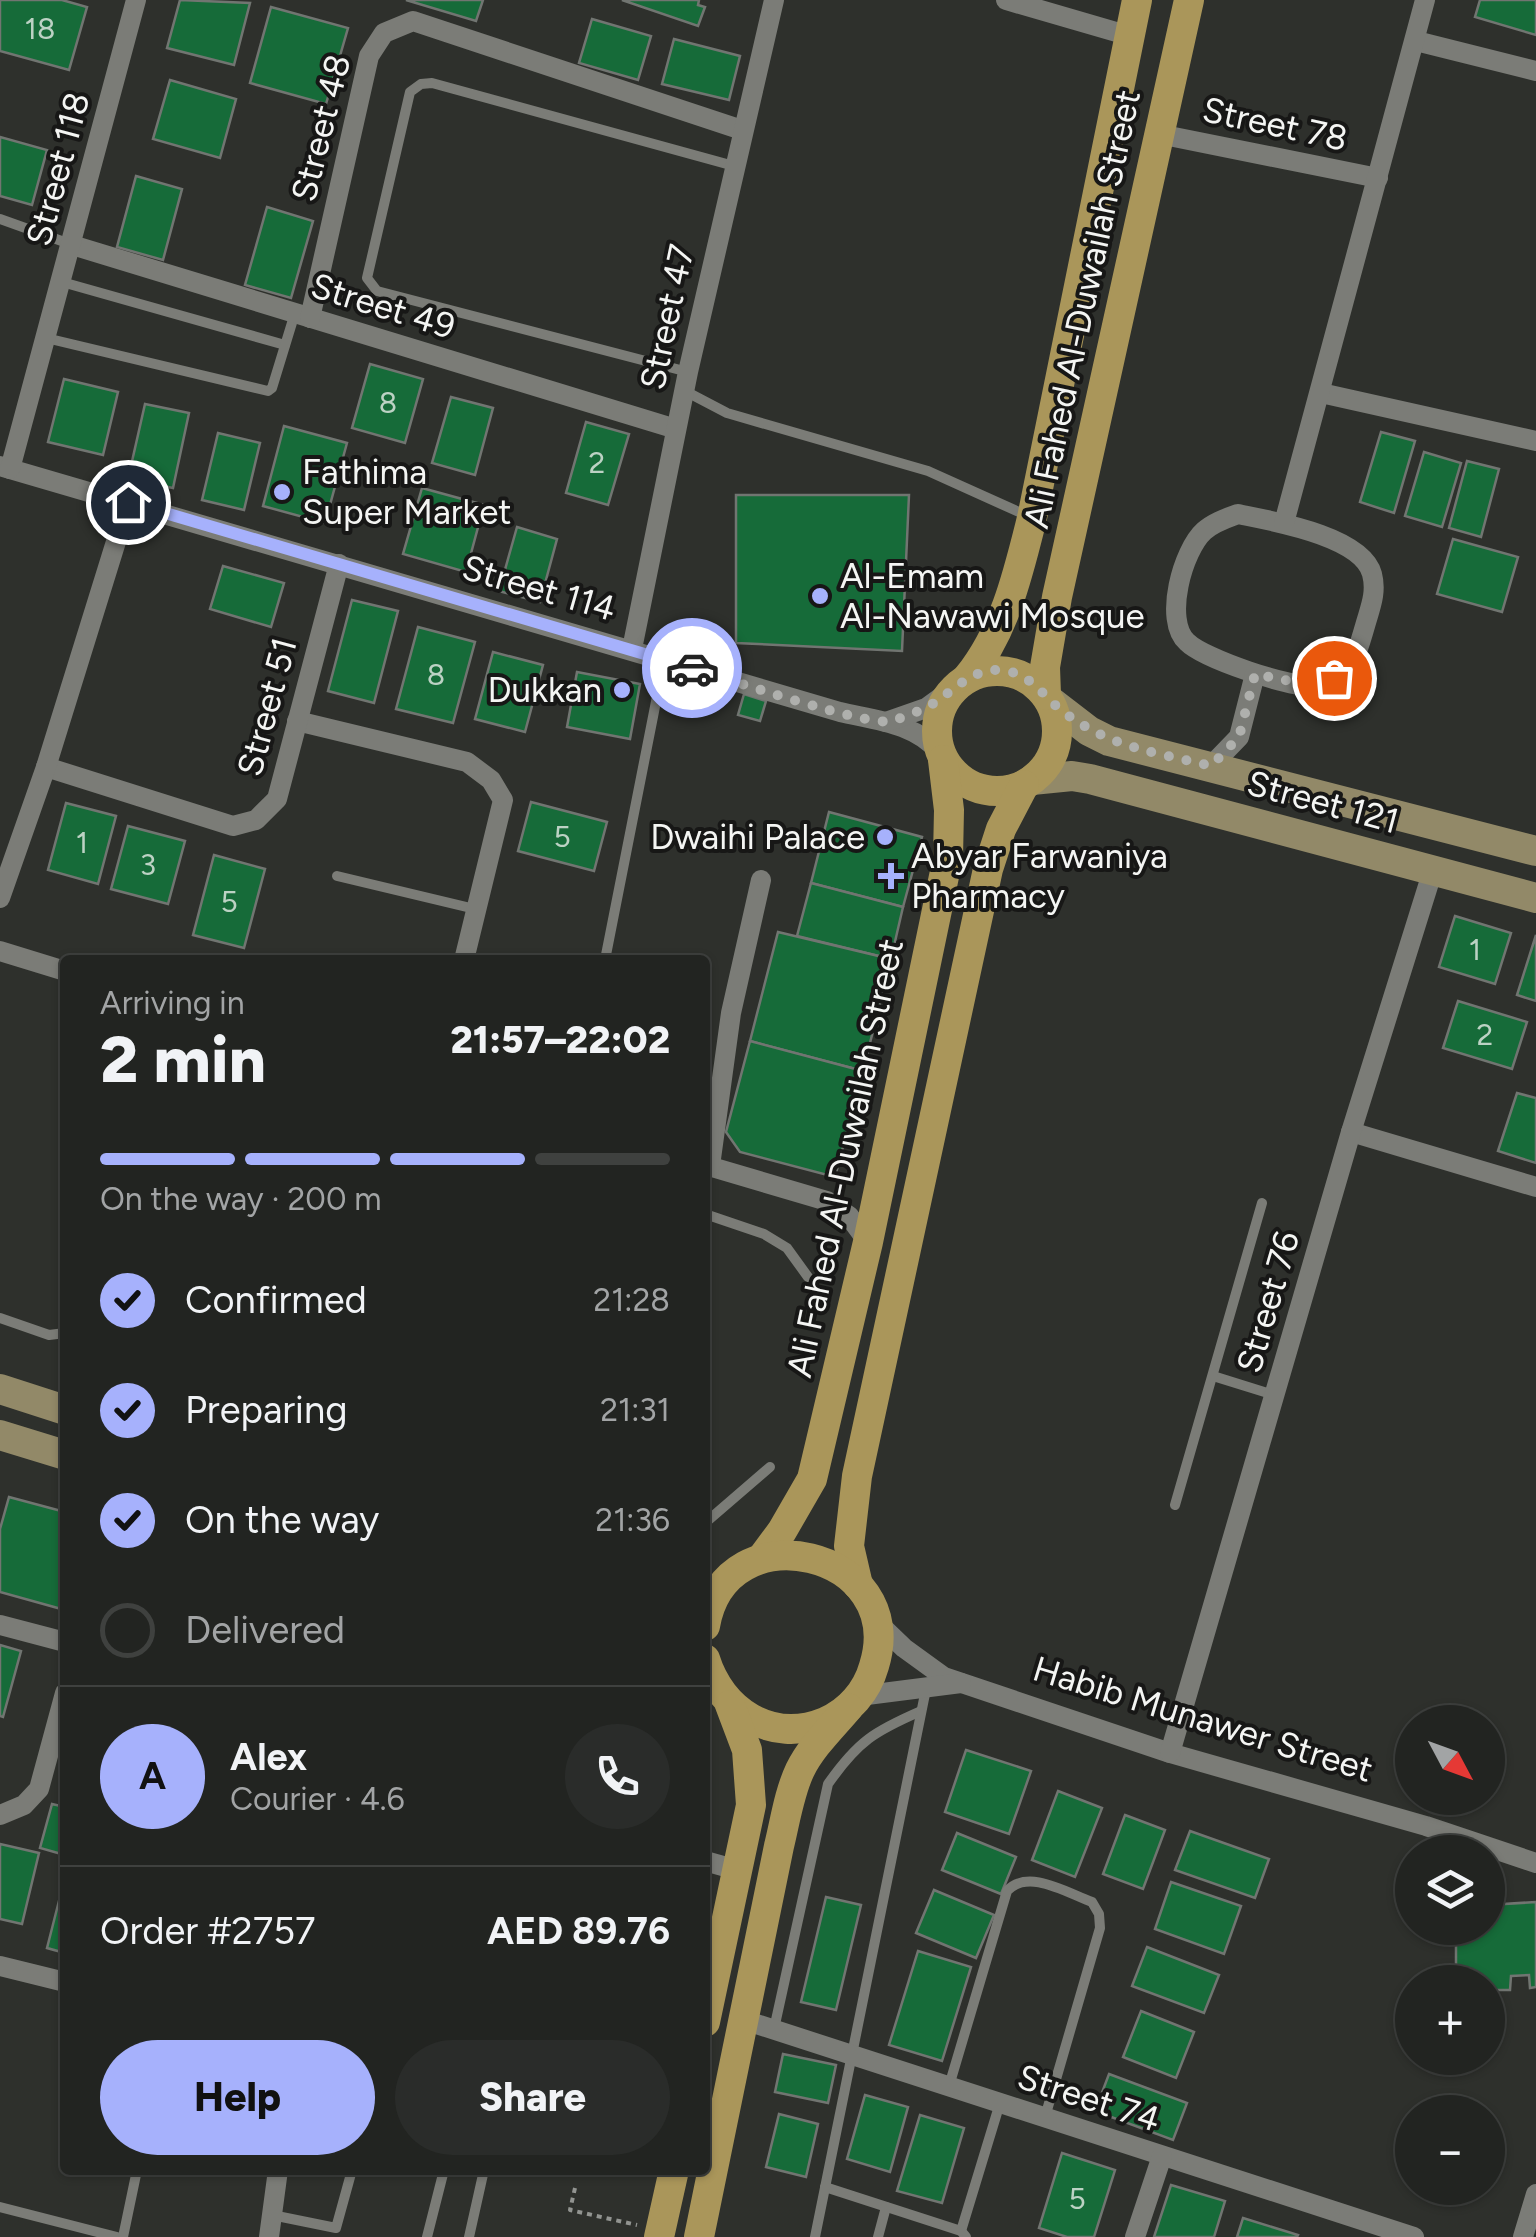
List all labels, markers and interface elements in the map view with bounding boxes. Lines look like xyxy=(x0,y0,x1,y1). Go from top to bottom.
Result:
house number: 18 xyxy=(25,10,55,47)
street label: Street 48 xyxy=(282,50,360,206)
street label: Ali Fahed Al-Duwailah Street xyxy=(1015,86,1149,532)
street label: Street 118 xyxy=(17,88,99,250)
street label: Street 78 xyxy=(1199,88,1351,160)
street label: Street 47 xyxy=(631,241,703,393)
street label: Street 49 xyxy=(306,264,460,348)
house number: 8 xyxy=(379,384,397,421)
house number: 2 xyxy=(589,444,605,481)
place label: Fathima Super Market xyxy=(302,451,512,533)
pin xyxy=(86,460,171,545)
icon: home xyxy=(101,475,156,530)
marker: Fathima Super Market xyxy=(271,481,293,503)
street label: Street 114 xyxy=(458,546,620,630)
place label: Al-Emam Al-Nawawi Mosque xyxy=(840,555,1145,637)
marker: Al-Emam Al-Nawawi Mosque xyxy=(809,585,831,607)
courier xyxy=(642,618,742,718)
street label: Street 51 xyxy=(228,633,306,781)
pin xyxy=(1292,636,1377,721)
icon: car xyxy=(665,641,720,696)
icon: bag xyxy=(1307,651,1362,706)
house number: 8 xyxy=(427,656,445,693)
place label: Dukkan xyxy=(487,669,602,711)
marker: Dukkan xyxy=(611,679,633,701)
street label: Street 121 xyxy=(1243,762,1403,842)
place label: Dwaihi Palace xyxy=(650,816,865,858)
house number: 5 xyxy=(553,818,571,855)
house number: 1 xyxy=(76,824,88,861)
marker: Dwaihi Palace xyxy=(874,826,896,848)
place label: Abyar Farwaniya Pharmacy xyxy=(911,835,1168,917)
house number: 3 xyxy=(140,846,156,883)
marker: Abyar Farwaniya Pharmacy xyxy=(880,865,902,887)
house number: 5 xyxy=(220,883,238,920)
house number: 1 xyxy=(1469,931,1481,968)
street label: Ali Fahed Al-Duwailah Street xyxy=(778,935,912,1381)
text: Arriving in xyxy=(100,984,245,1022)
house number: 2 xyxy=(1477,1016,1493,1053)
text: 21:57–22:02 xyxy=(451,1017,670,1063)
text: 2 min xyxy=(100,1020,266,1098)
text: On the way · 200 m xyxy=(100,1180,382,1218)
street label: Street 76 xyxy=(1228,1226,1308,1378)
icon: check xyxy=(100,1273,155,1328)
text: Confirmed xyxy=(185,1277,367,1323)
text: 21:28 xyxy=(593,1281,670,1319)
icon: check xyxy=(100,1383,155,1438)
text: Preparing xyxy=(185,1387,347,1433)
text: 21:31 xyxy=(600,1391,670,1429)
icon: check xyxy=(100,1493,155,1548)
text: On the way xyxy=(185,1497,379,1543)
text: 21:36 xyxy=(595,1501,670,1539)
text: Delivered xyxy=(185,1607,345,1653)
street label: Habib Munawer Street xyxy=(1028,1647,1378,1791)
north arrow xyxy=(1395,1705,1505,1815)
map controls xyxy=(1395,1705,1505,2205)
button: phone xyxy=(565,1724,670,1829)
text: Alex xyxy=(230,1734,307,1780)
text: A xyxy=(139,1753,166,1799)
text: Courier · 4.6 xyxy=(230,1780,405,1818)
button: layers xyxy=(1395,1835,1505,1945)
text: Order #2757 xyxy=(100,1908,315,1954)
text: AED 89.76 xyxy=(487,1908,670,1954)
button: + xyxy=(1395,1965,1505,2075)
button: Help xyxy=(100,2040,375,2155)
button: Share xyxy=(395,2040,670,2155)
street label: Street 74 xyxy=(1013,2055,1165,2141)
button: − xyxy=(1395,2095,1505,2205)
house number: 5 xyxy=(1068,2180,1086,2217)

